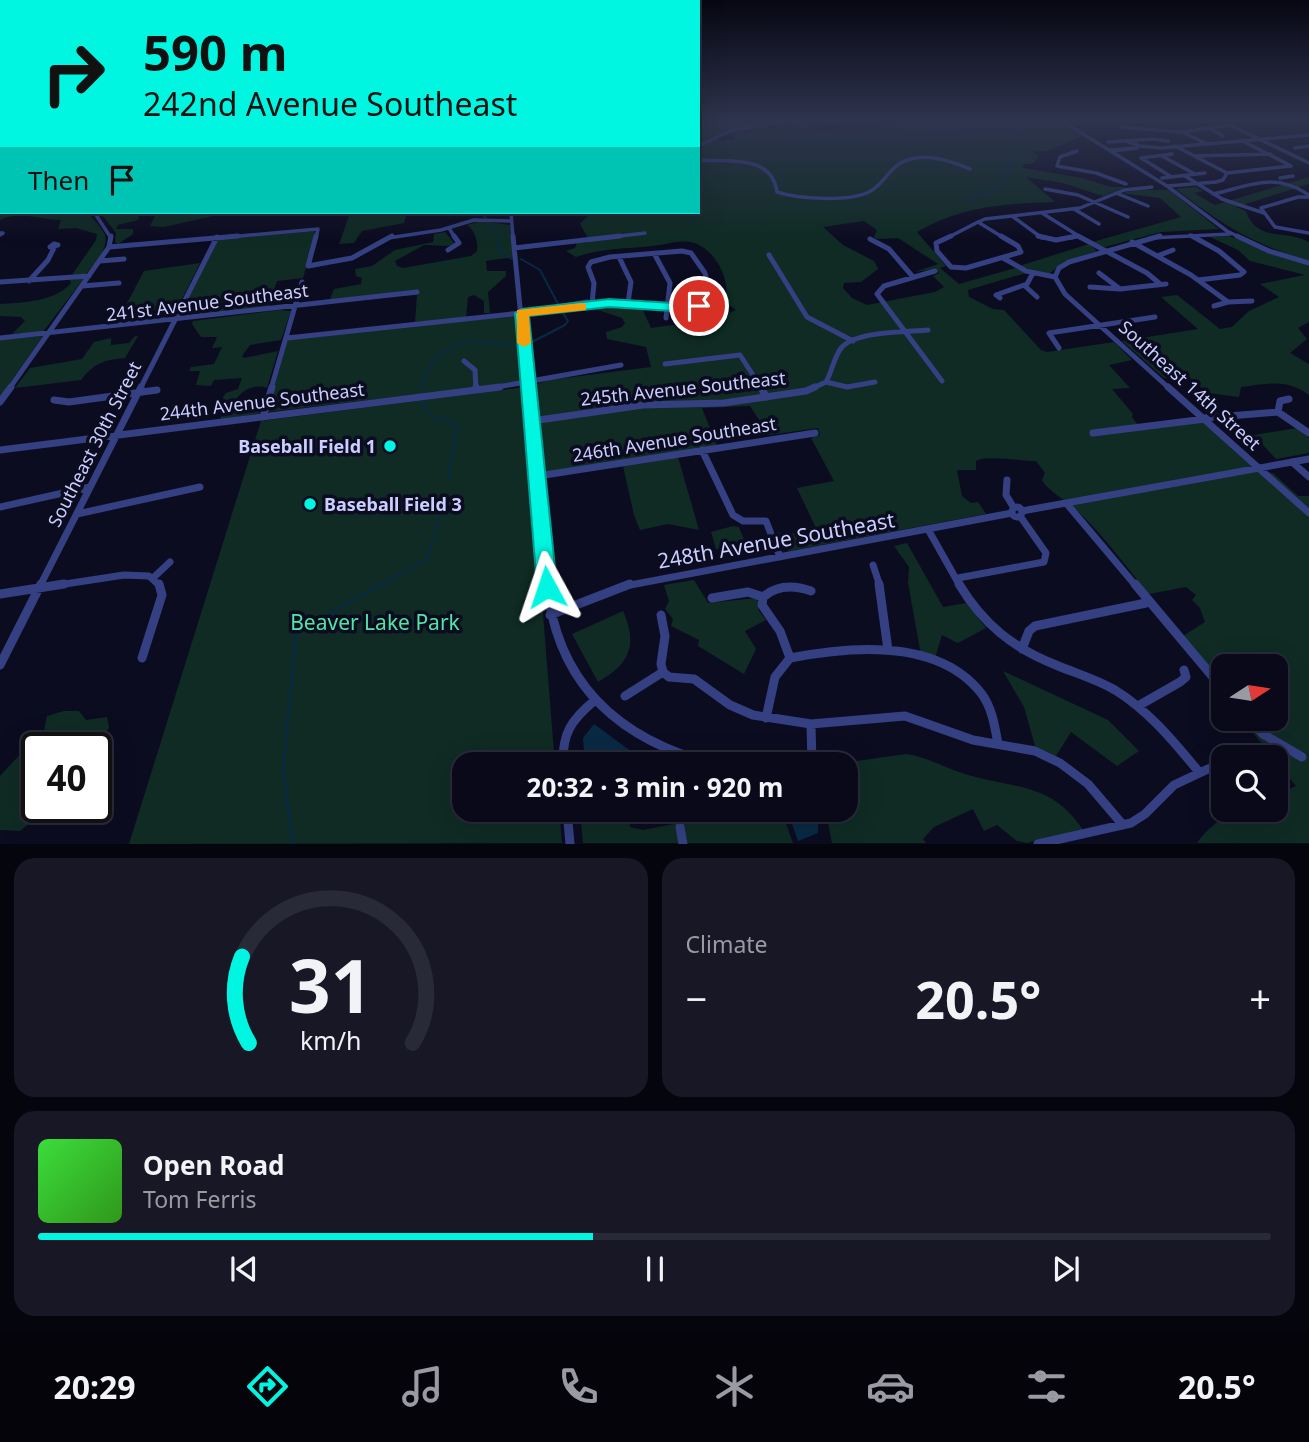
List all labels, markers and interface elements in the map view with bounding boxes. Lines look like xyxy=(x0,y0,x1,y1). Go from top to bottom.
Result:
text: 590 m xyxy=(143,19,288,85)
icon: right xyxy=(28,28,119,119)
text: 242nd Avenue Southeast xyxy=(143,82,517,125)
icon: arrive xyxy=(103,161,141,199)
text: Then xyxy=(28,162,89,198)
pin xyxy=(669,276,729,336)
street label: 241st Avenue Southeast xyxy=(105,278,310,326)
icon: arrive xyxy=(680,287,718,325)
street label: Southeast 14th Street xyxy=(1114,315,1266,455)
street label: Southeast 30th Street xyxy=(42,357,146,531)
street label: 245th Avenue Southeast xyxy=(579,365,787,411)
street label: 244th Avenue Southeast xyxy=(158,376,366,425)
street label: 246th Avenue Southeast xyxy=(570,411,778,467)
place label: Baseball Field 1 xyxy=(238,434,376,458)
marker: Baseball Field 1 xyxy=(382,438,398,454)
place label: Baseball Field 3 xyxy=(324,492,462,516)
marker: Baseball Field 3 xyxy=(302,496,318,512)
street label: 248th Avenue Southeast xyxy=(655,505,897,575)
position arrow xyxy=(510,550,584,624)
park label: Beaver Lake Park xyxy=(290,608,461,636)
north arrow xyxy=(1211,654,1288,732)
map controls xyxy=(1211,654,1288,822)
speed limit sign: 40 xyxy=(21,732,112,823)
button: search xyxy=(1211,745,1288,822)
text: 20:32 · 3 min · 920 m xyxy=(527,769,783,805)
text: Climate xyxy=(686,928,768,960)
text: 31 xyxy=(289,936,372,1035)
text: 20.5° xyxy=(915,963,1041,1034)
text: − xyxy=(686,972,707,1024)
text: + xyxy=(1249,972,1271,1024)
text: km/h xyxy=(300,1023,362,1057)
text: Open Road xyxy=(143,1147,285,1183)
text: Tom Ferris xyxy=(143,1183,256,1215)
icon: previous xyxy=(225,1250,263,1288)
icon: pause xyxy=(636,1250,674,1288)
icon: next xyxy=(1047,1250,1085,1288)
icon: directions xyxy=(243,1362,292,1411)
icon: music xyxy=(398,1362,447,1411)
icon: phone xyxy=(554,1362,603,1411)
icon: climate xyxy=(710,1362,759,1411)
icon: car xyxy=(866,1362,915,1411)
icon: filters xyxy=(1022,1362,1071,1411)
text: 20:29 xyxy=(53,1365,136,1408)
text: 20.5° xyxy=(1178,1365,1256,1408)

